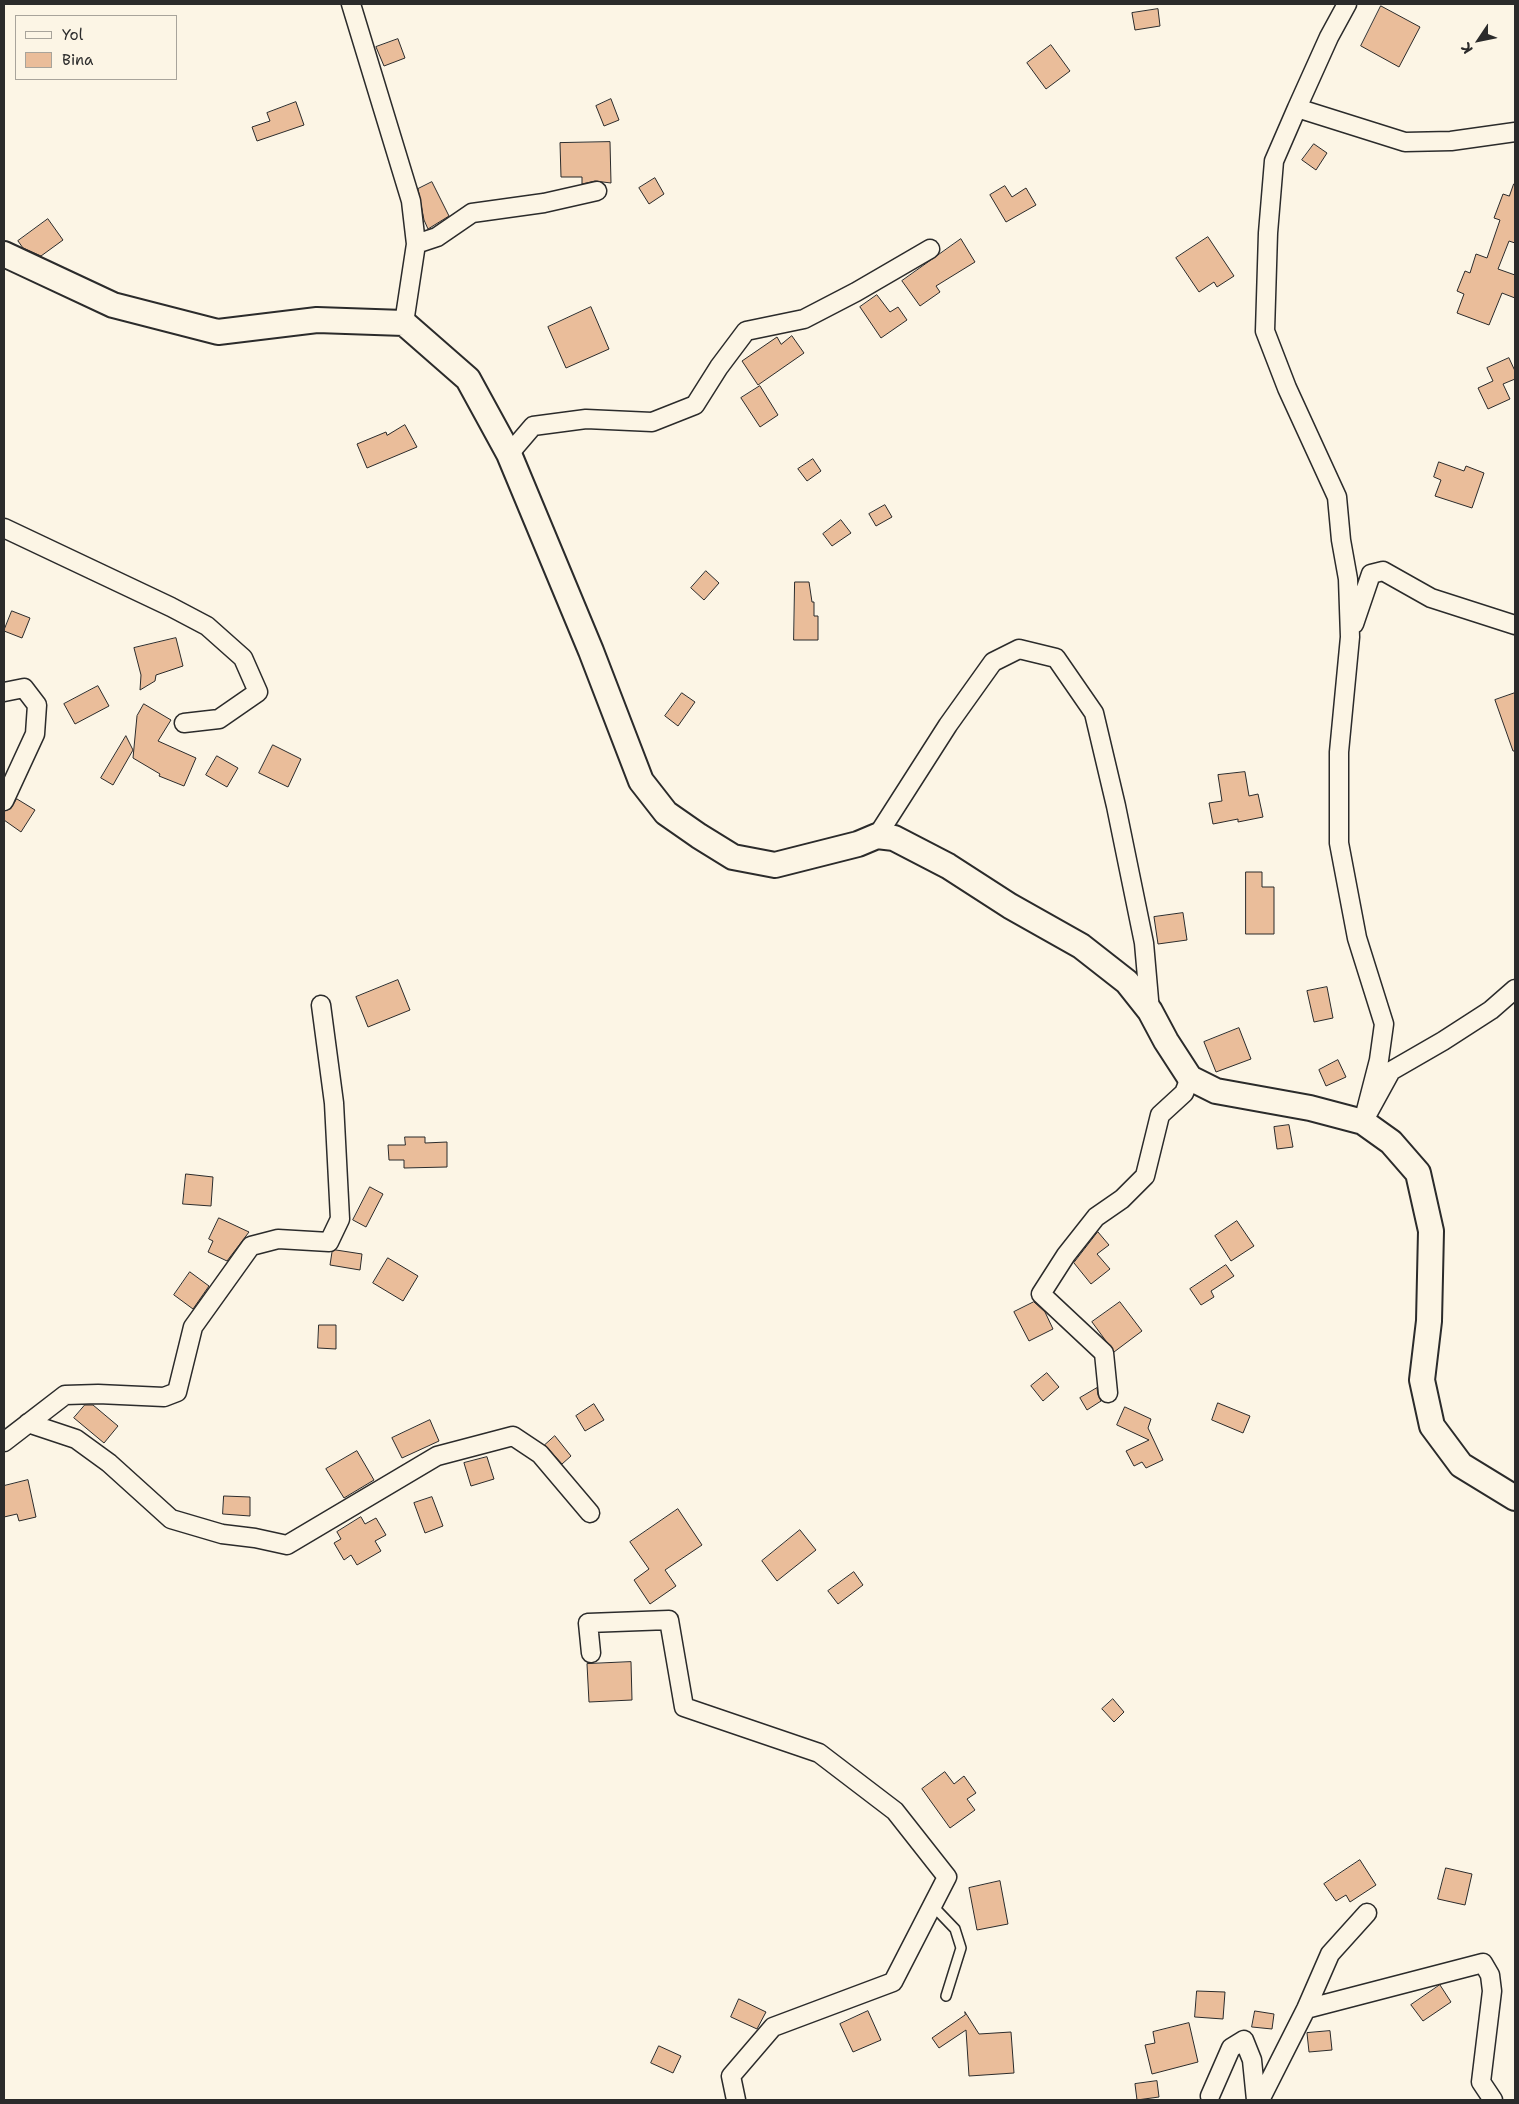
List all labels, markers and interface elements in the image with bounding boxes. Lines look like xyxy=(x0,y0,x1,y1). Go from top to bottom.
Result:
legend xyxy=(15,15,178,80)
north arrow xyxy=(1454,15,1504,65)
text: Yol xyxy=(62,25,83,45)
text: K xyxy=(1456,39,1477,57)
text: Bina xyxy=(62,50,93,70)

